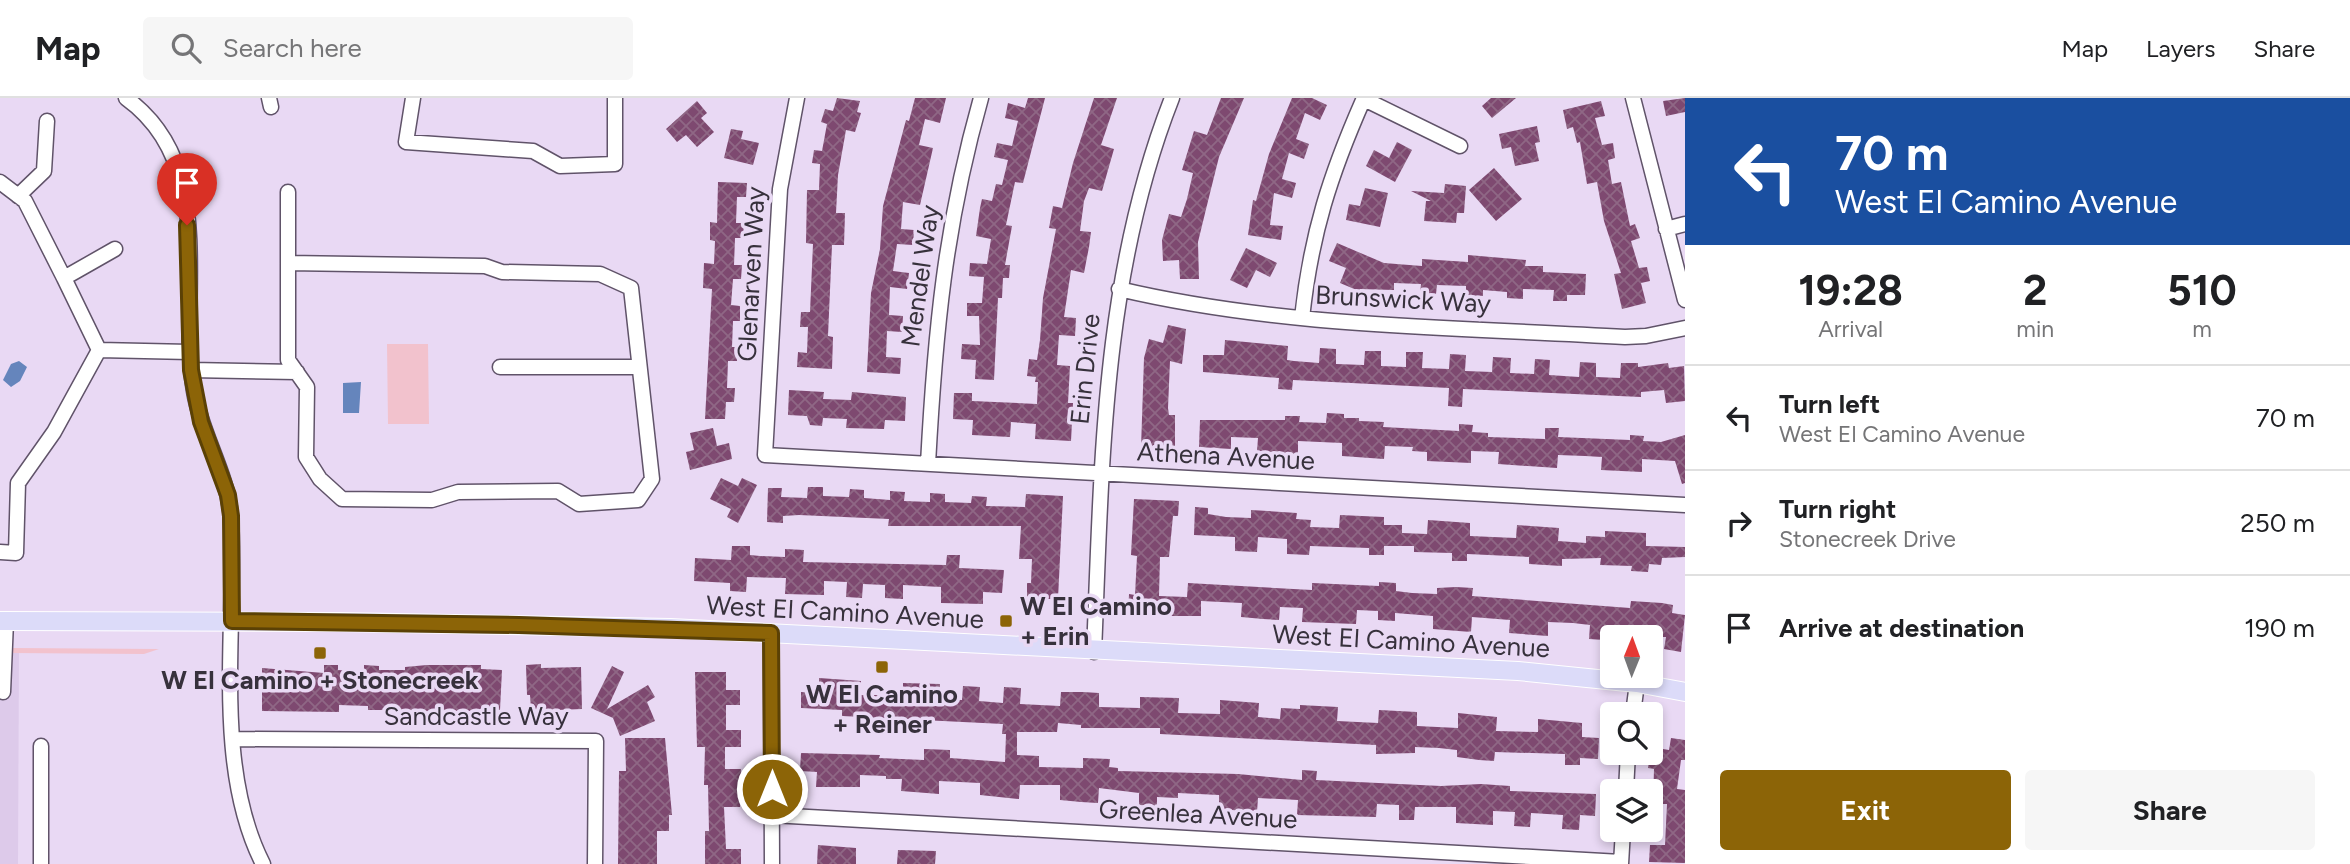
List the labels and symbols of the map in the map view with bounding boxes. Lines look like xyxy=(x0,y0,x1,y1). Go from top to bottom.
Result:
pin xyxy=(157,153,217,225)
street label: Glenarven Way xyxy=(730,185,772,362)
street label: Mendel Way xyxy=(894,203,946,349)
street label: Brunswick Way xyxy=(1314,278,1492,320)
street label: Erin Drive xyxy=(1063,312,1107,426)
street label: Athena Avenue xyxy=(1136,435,1316,477)
street label: West El Camino Avenue xyxy=(705,589,985,635)
place label: W El Camino + Erin xyxy=(1020,590,1172,652)
marker: W El Camino + Erin xyxy=(998,613,1014,629)
street label: West El Camino Avenue xyxy=(1271,618,1551,664)
north arrow xyxy=(1600,625,1662,688)
marker: W El Camino + Stonecreek xyxy=(312,645,328,661)
marker: W El Camino + Reiner xyxy=(874,659,890,675)
place label: W El Camino + Stonecreek xyxy=(161,664,479,696)
place label: W El Camino + Reiner xyxy=(806,678,958,740)
street label: Sandcastle Way xyxy=(383,700,569,732)
position arrow xyxy=(735,752,809,826)
street label: Greenlea Avenue xyxy=(1098,793,1298,835)

